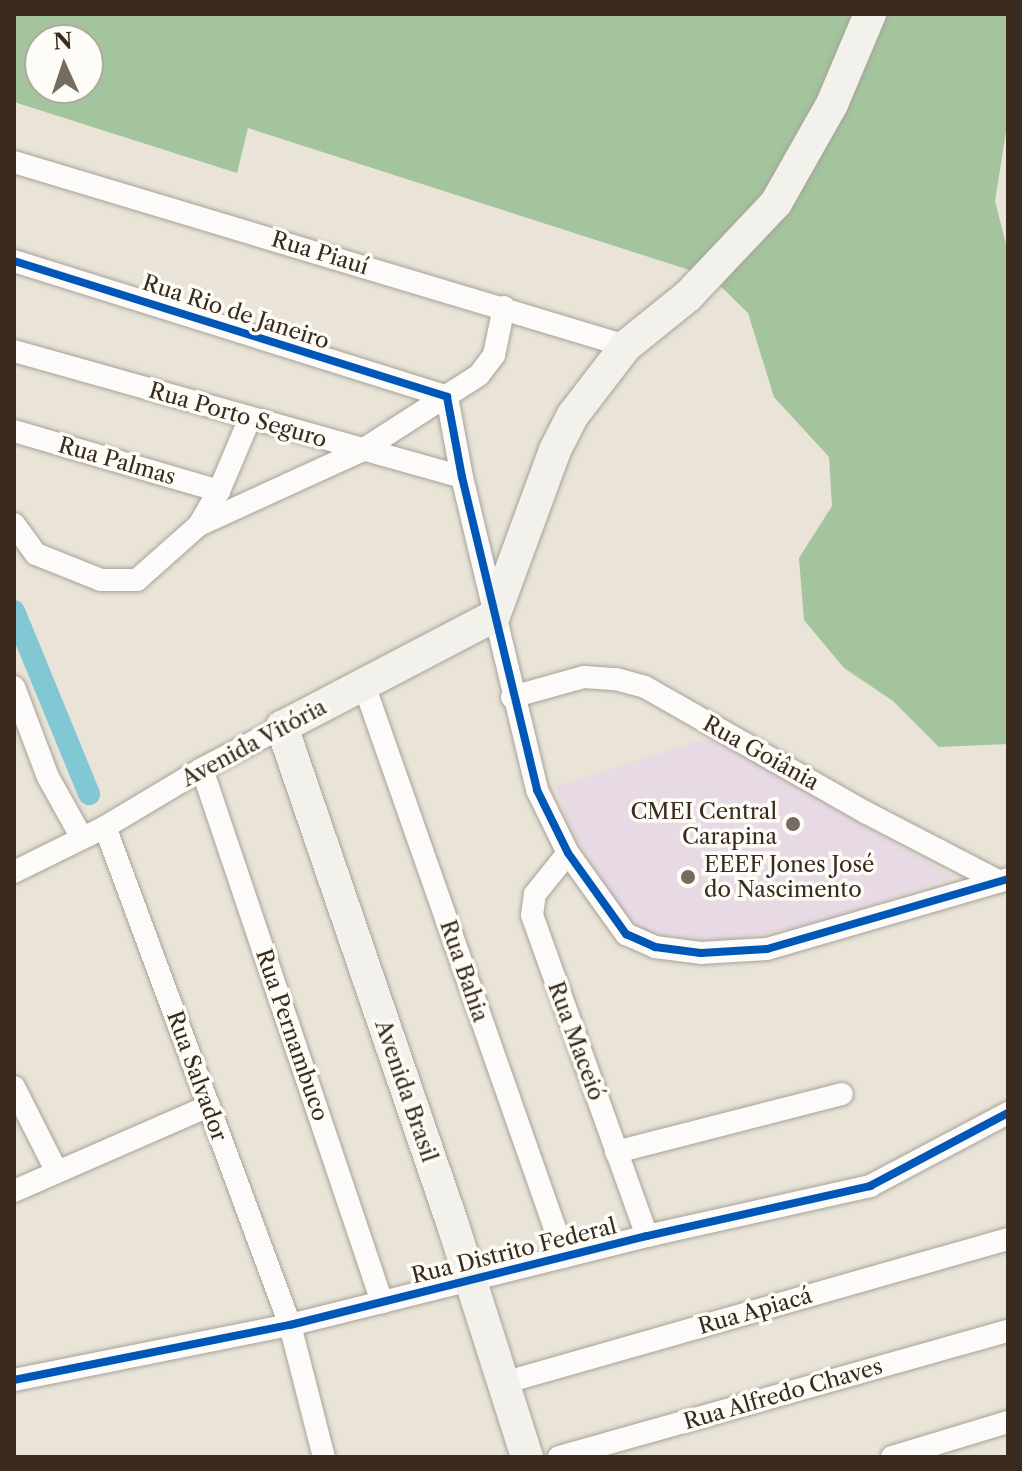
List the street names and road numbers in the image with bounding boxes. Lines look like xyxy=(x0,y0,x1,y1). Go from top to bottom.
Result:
street label: Rua Piauí xyxy=(268,226,372,280)
street label: Rua Rio de Janeiro xyxy=(139,269,333,355)
street label: Rua Porto Seguro xyxy=(146,377,330,453)
street label: Rua Palmas xyxy=(55,432,179,490)
street label: Avenida Vitória xyxy=(177,693,331,793)
street label: Rua Goiânia xyxy=(698,710,824,796)
street label: Rua Bahia xyxy=(434,917,494,1025)
street label: Rua Pernambuco xyxy=(250,945,334,1125)
street label: Rua Maceió xyxy=(542,978,610,1104)
street label: Rua Salvador xyxy=(161,1007,233,1145)
street label: Avenida Brasil xyxy=(369,1016,443,1166)
street label: Rua Distrito Federal xyxy=(409,1213,619,1289)
street label: Rua Apiacá xyxy=(694,1282,816,1340)
street label: Rua Alfredo Chaves xyxy=(680,1353,886,1435)

